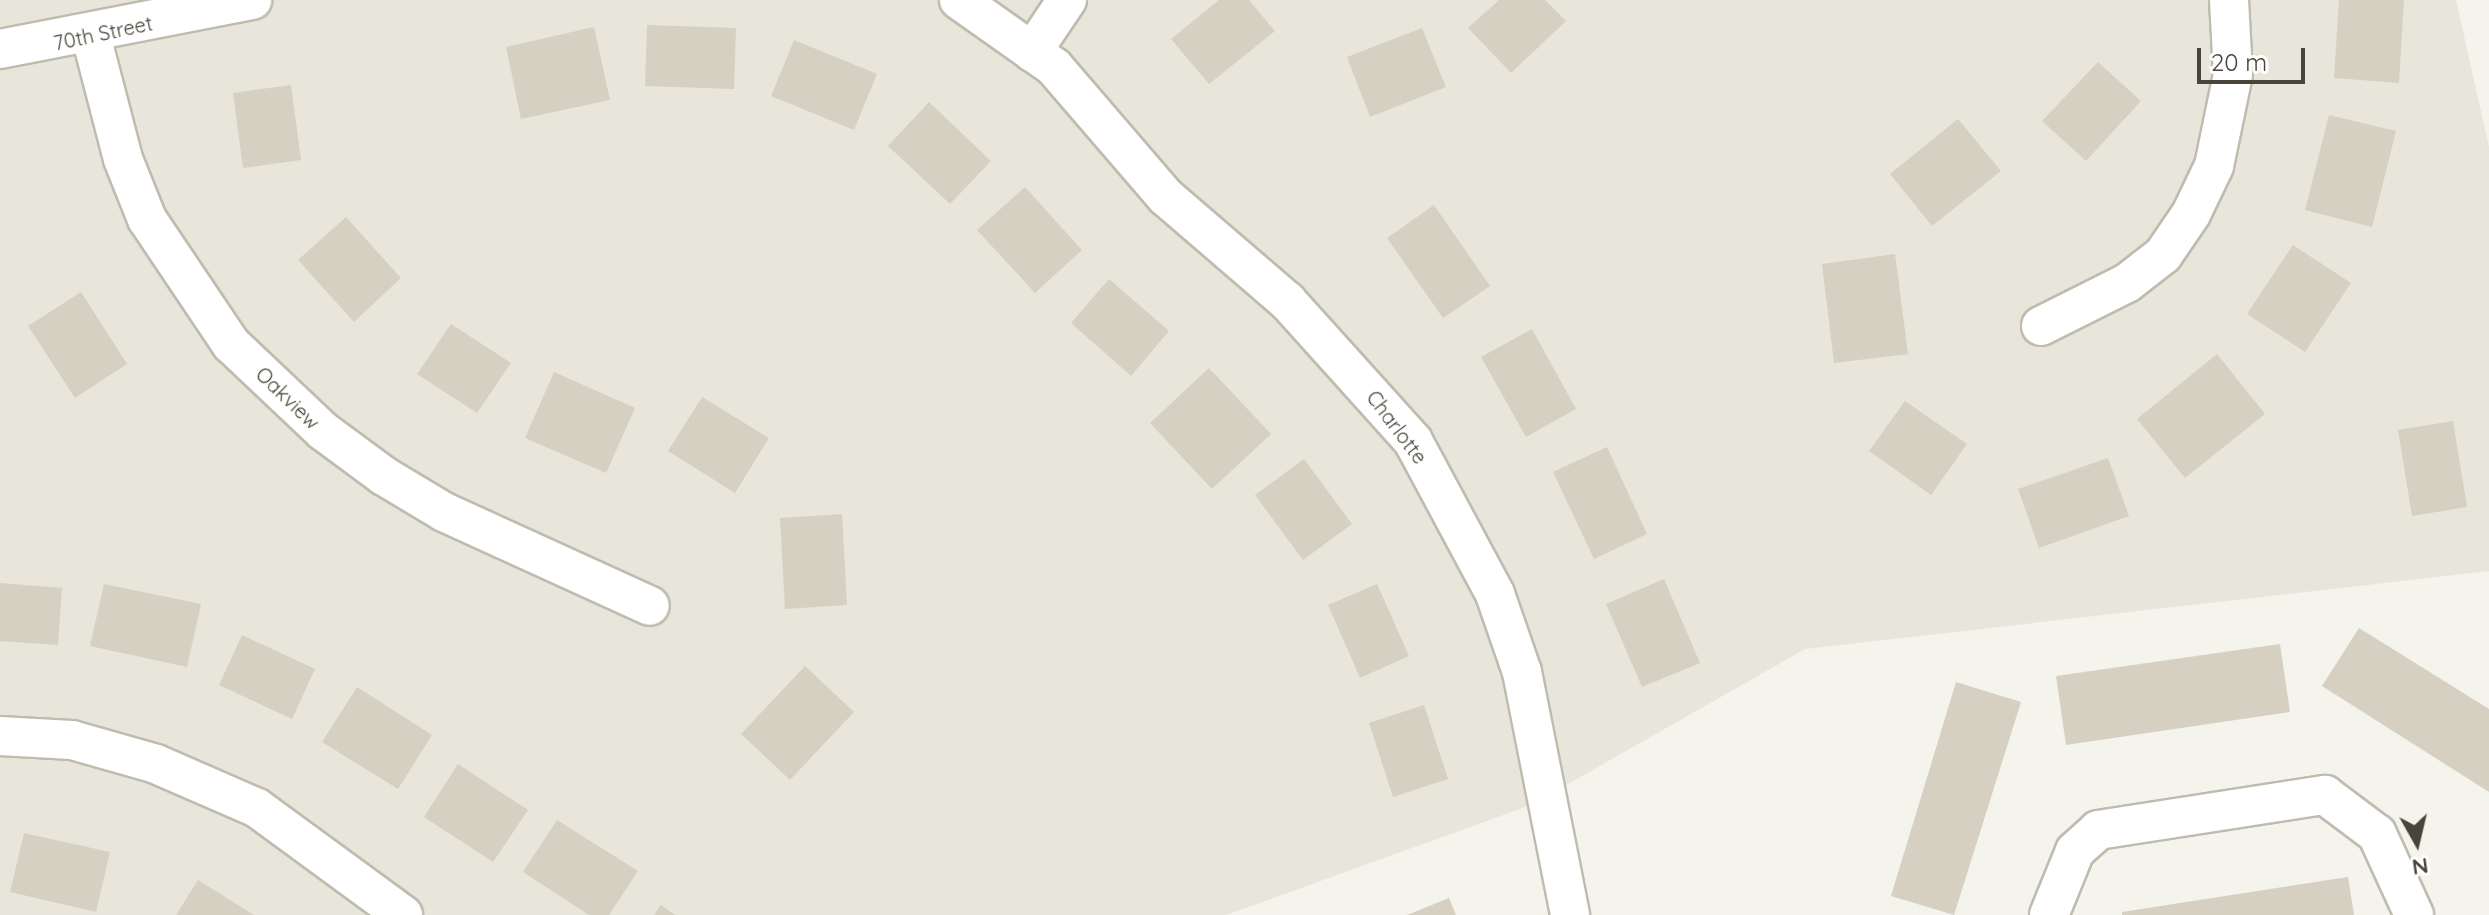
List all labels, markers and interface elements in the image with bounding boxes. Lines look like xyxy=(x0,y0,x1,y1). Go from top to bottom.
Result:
street label: 70th Street xyxy=(51,11,155,55)
scale bar xyxy=(2201,32,2309,82)
text: 20 m xyxy=(2211,47,2267,77)
street label: Oakview xyxy=(251,362,325,434)
street label: Charlotte xyxy=(1362,386,1432,468)
north arrow xyxy=(2377,803,2457,883)
text: N xyxy=(2410,852,2430,882)

